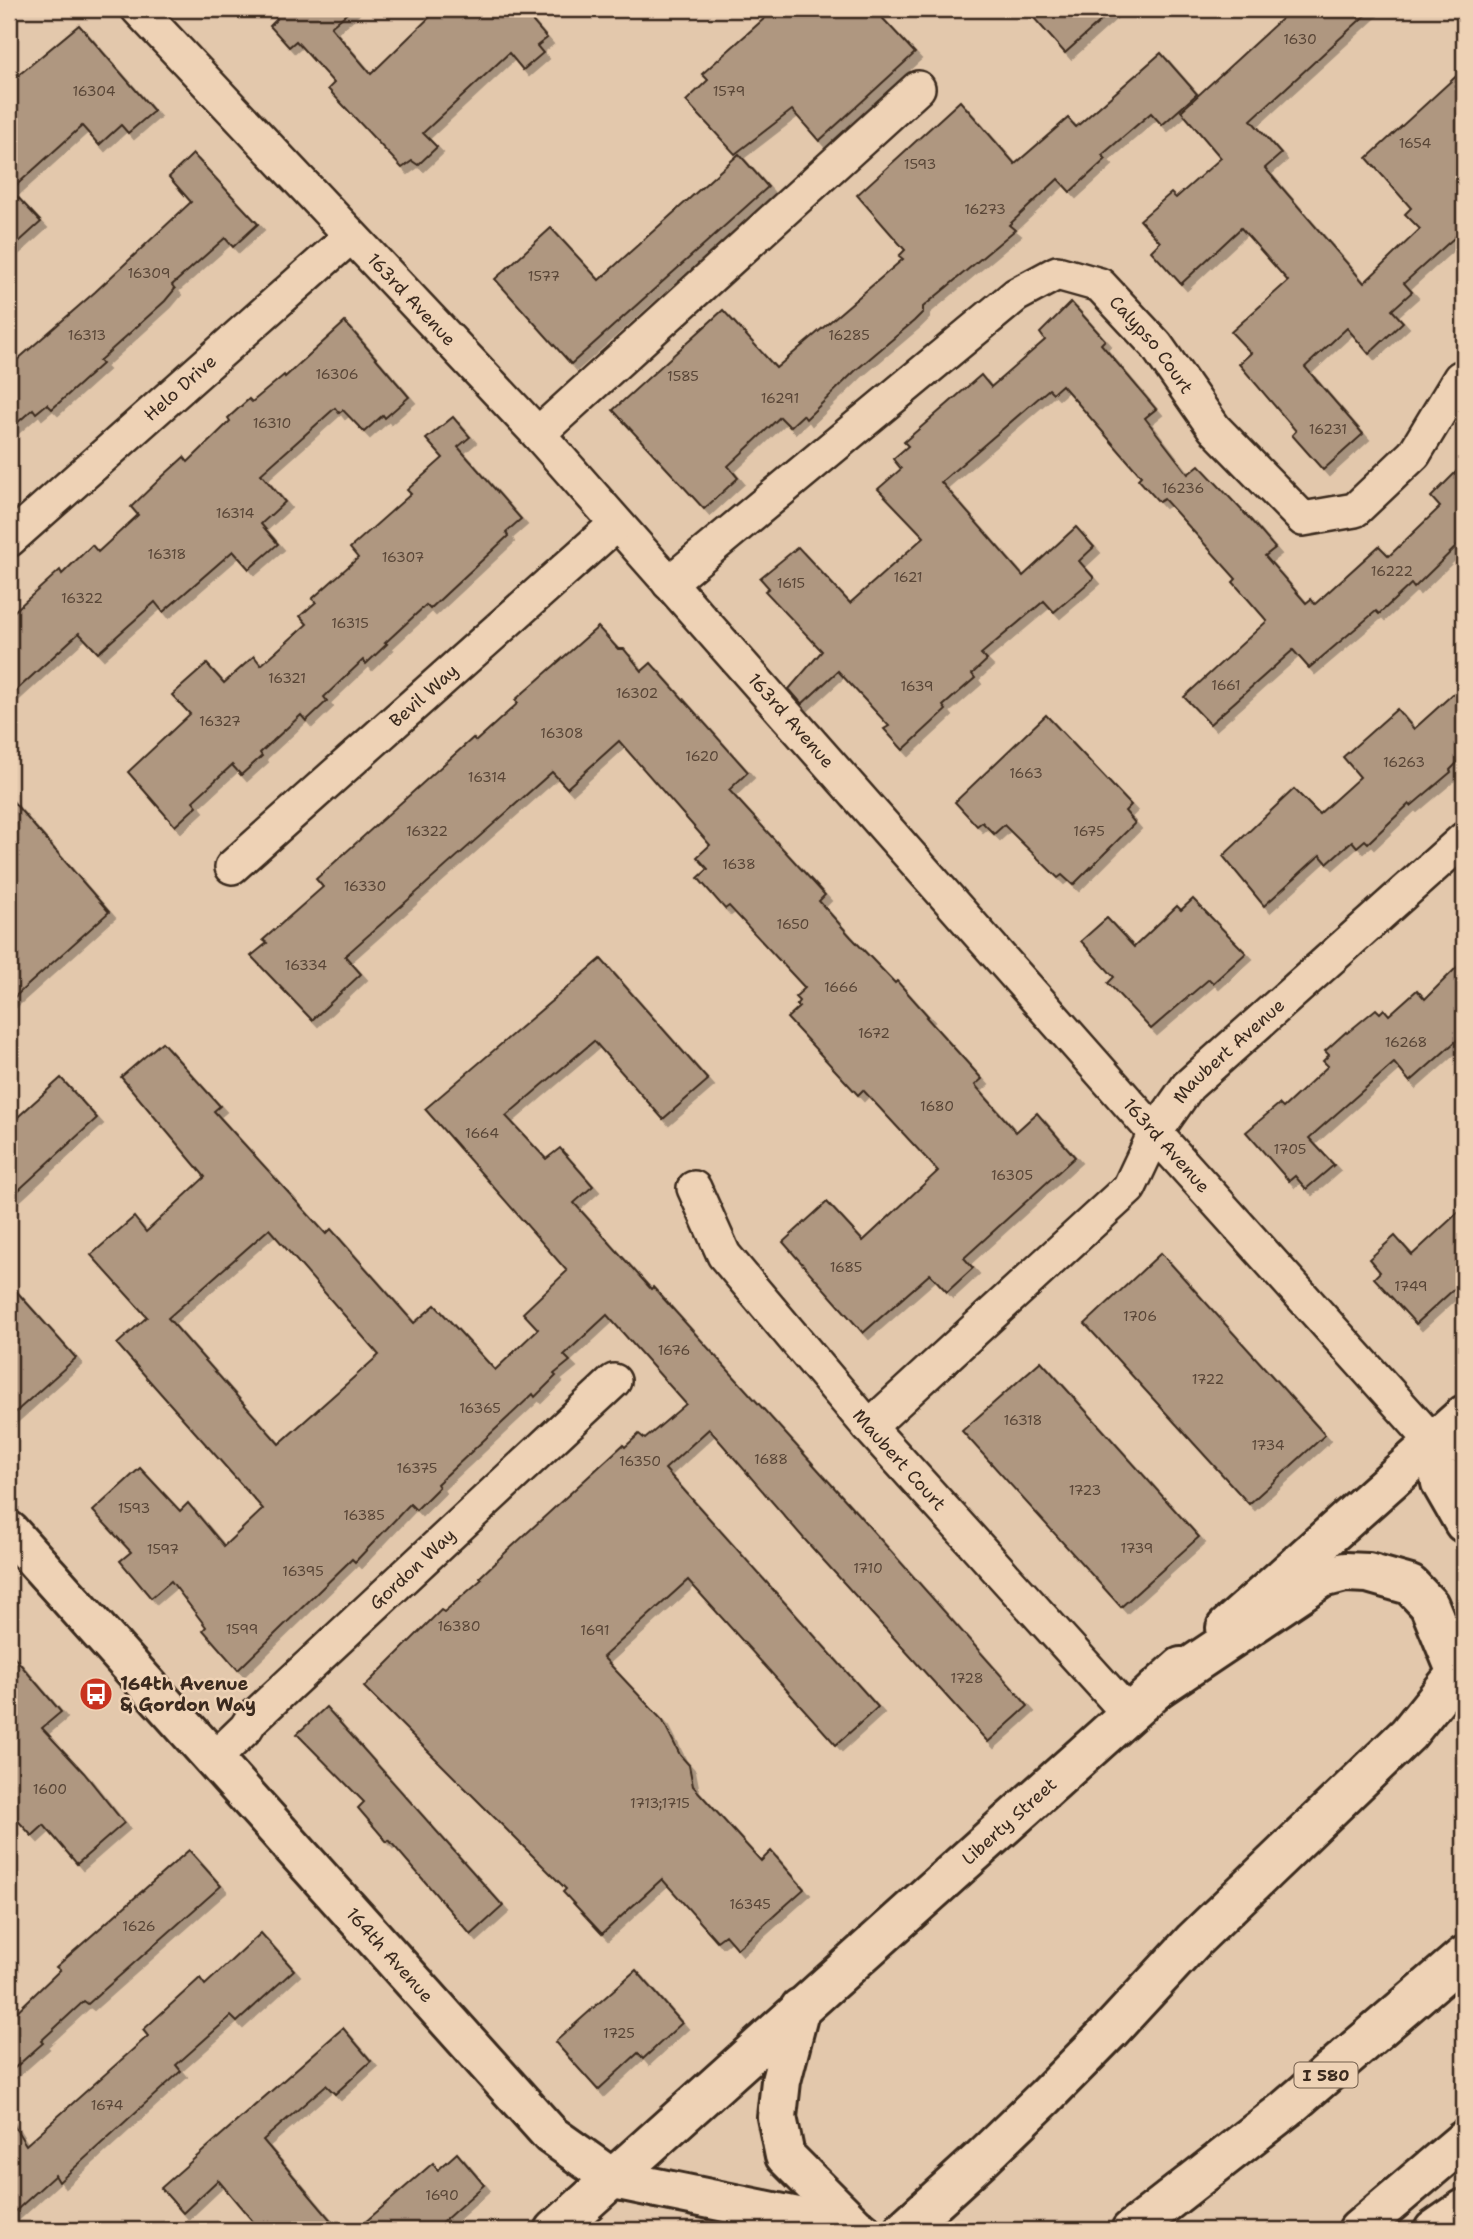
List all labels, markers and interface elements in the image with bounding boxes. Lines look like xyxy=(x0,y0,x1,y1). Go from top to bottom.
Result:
house number: 1630 xyxy=(1283,30,1317,48)
house number: 16304 xyxy=(72,82,116,100)
house number: 1579 xyxy=(713,82,745,100)
house number: 1654 xyxy=(1399,134,1432,152)
house number: 1593 xyxy=(904,155,936,173)
house number: 16273 xyxy=(964,200,1006,218)
street label: 163rd Avenue xyxy=(362,248,461,351)
house number: 16309 xyxy=(127,264,171,282)
house number: 1577 xyxy=(528,267,560,285)
street label: Calypso Court xyxy=(1104,290,1199,399)
house number: 16313 xyxy=(68,326,106,344)
house number: 16285 xyxy=(828,326,870,344)
street label: Helo Drive xyxy=(139,349,222,427)
house number: 16306 xyxy=(315,365,359,383)
house number: 1585 xyxy=(667,367,699,385)
house number: 16291 xyxy=(761,389,799,407)
house number: 16310 xyxy=(253,414,291,432)
house number: 16231 xyxy=(1309,420,1347,438)
house number: 16236 xyxy=(1162,479,1204,497)
house number: 16314 xyxy=(216,504,254,522)
house number: 16318 xyxy=(148,545,186,563)
house number: 16307 xyxy=(382,548,424,566)
house number: 16222 xyxy=(1371,562,1413,580)
house number: 1621 xyxy=(893,568,923,586)
house number: 1615 xyxy=(777,574,805,592)
house number: 16322 xyxy=(61,589,103,607)
house number: 16315 xyxy=(331,614,369,632)
street label: Bevil Way xyxy=(384,659,463,733)
street label: 163rd Avenue xyxy=(743,668,840,773)
house number: 16321 xyxy=(268,669,306,687)
house number: 1661 xyxy=(1211,676,1241,694)
house number: 1639 xyxy=(900,677,934,695)
house number: 16302 xyxy=(616,684,658,702)
house number: 16327 xyxy=(199,712,241,730)
house number: 16308 xyxy=(540,724,584,742)
house number: 1620 xyxy=(685,747,719,765)
house number: 16263 xyxy=(1383,753,1425,771)
house number: 1663 xyxy=(1009,764,1043,782)
house number: 16314 xyxy=(468,768,506,786)
house number: 16322 xyxy=(406,822,448,840)
house number: 1675 xyxy=(1073,822,1105,840)
house number: 1638 xyxy=(722,855,756,873)
house number: 16330 xyxy=(344,877,386,895)
house number: 1650 xyxy=(777,915,809,933)
house number: 16334 xyxy=(285,956,327,974)
house number: 1666 xyxy=(824,978,858,996)
street label: Maubert Avenue xyxy=(1167,993,1290,1108)
house number: 1672 xyxy=(858,1024,890,1042)
house number: 16268 xyxy=(1385,1033,1427,1051)
street label: 163rd Avenue xyxy=(1118,1093,1215,1198)
house number: 1680 xyxy=(920,1097,954,1115)
house number: 1664 xyxy=(465,1124,499,1142)
house number: 1705 xyxy=(1274,1140,1306,1158)
house number: 16305 xyxy=(991,1166,1033,1184)
house number: 1685 xyxy=(830,1258,862,1276)
house number: 1749 xyxy=(1394,1277,1428,1295)
house number: 1706 xyxy=(1123,1307,1157,1325)
house number: 1676 xyxy=(658,1341,690,1359)
house number: 1722 xyxy=(1192,1370,1224,1388)
house number: 16365 xyxy=(459,1399,501,1417)
street label: Maubert Court xyxy=(847,1404,951,1516)
house number: 16318 xyxy=(1004,1411,1042,1429)
house number: 1734 xyxy=(1251,1436,1285,1454)
house number: 1688 xyxy=(754,1450,788,1468)
house number: 16350 xyxy=(619,1452,661,1470)
house number: 16375 xyxy=(397,1459,437,1477)
house number: 1723 xyxy=(1069,1481,1101,1499)
house number: 1593 xyxy=(118,1499,150,1517)
house number: 16385 xyxy=(343,1506,385,1524)
street label: Gordon Way xyxy=(364,1523,461,1615)
house number: 1739 xyxy=(1121,1539,1153,1557)
house number: 1597 xyxy=(147,1540,179,1558)
house number: 1710 xyxy=(853,1559,883,1577)
house number: 16395 xyxy=(282,1562,324,1580)
house number: 16380 xyxy=(437,1617,481,1635)
house number: 1599 xyxy=(226,1620,258,1638)
house number: 1691 xyxy=(580,1621,610,1639)
house number: 1728 xyxy=(951,1669,983,1687)
place label: 164th Avenue & Gordon Way xyxy=(120,1672,256,1717)
bus stop icon: 164th Avenue & Gordon Way xyxy=(77,1675,115,1713)
street label: Liberty Street xyxy=(957,1772,1062,1870)
house number: 1600 xyxy=(33,1780,67,1798)
house number: 1713;1715 xyxy=(630,1794,690,1812)
house number: 16345 xyxy=(729,1895,771,1913)
street label: 164th Avenue xyxy=(341,1903,439,2008)
house number: 1626 xyxy=(122,1917,156,1935)
house number: 1725 xyxy=(603,2024,635,2042)
road number: I 580 xyxy=(1294,2062,1358,2088)
house number: 1674 xyxy=(91,2096,123,2114)
house number: 1690 xyxy=(425,2186,459,2204)

